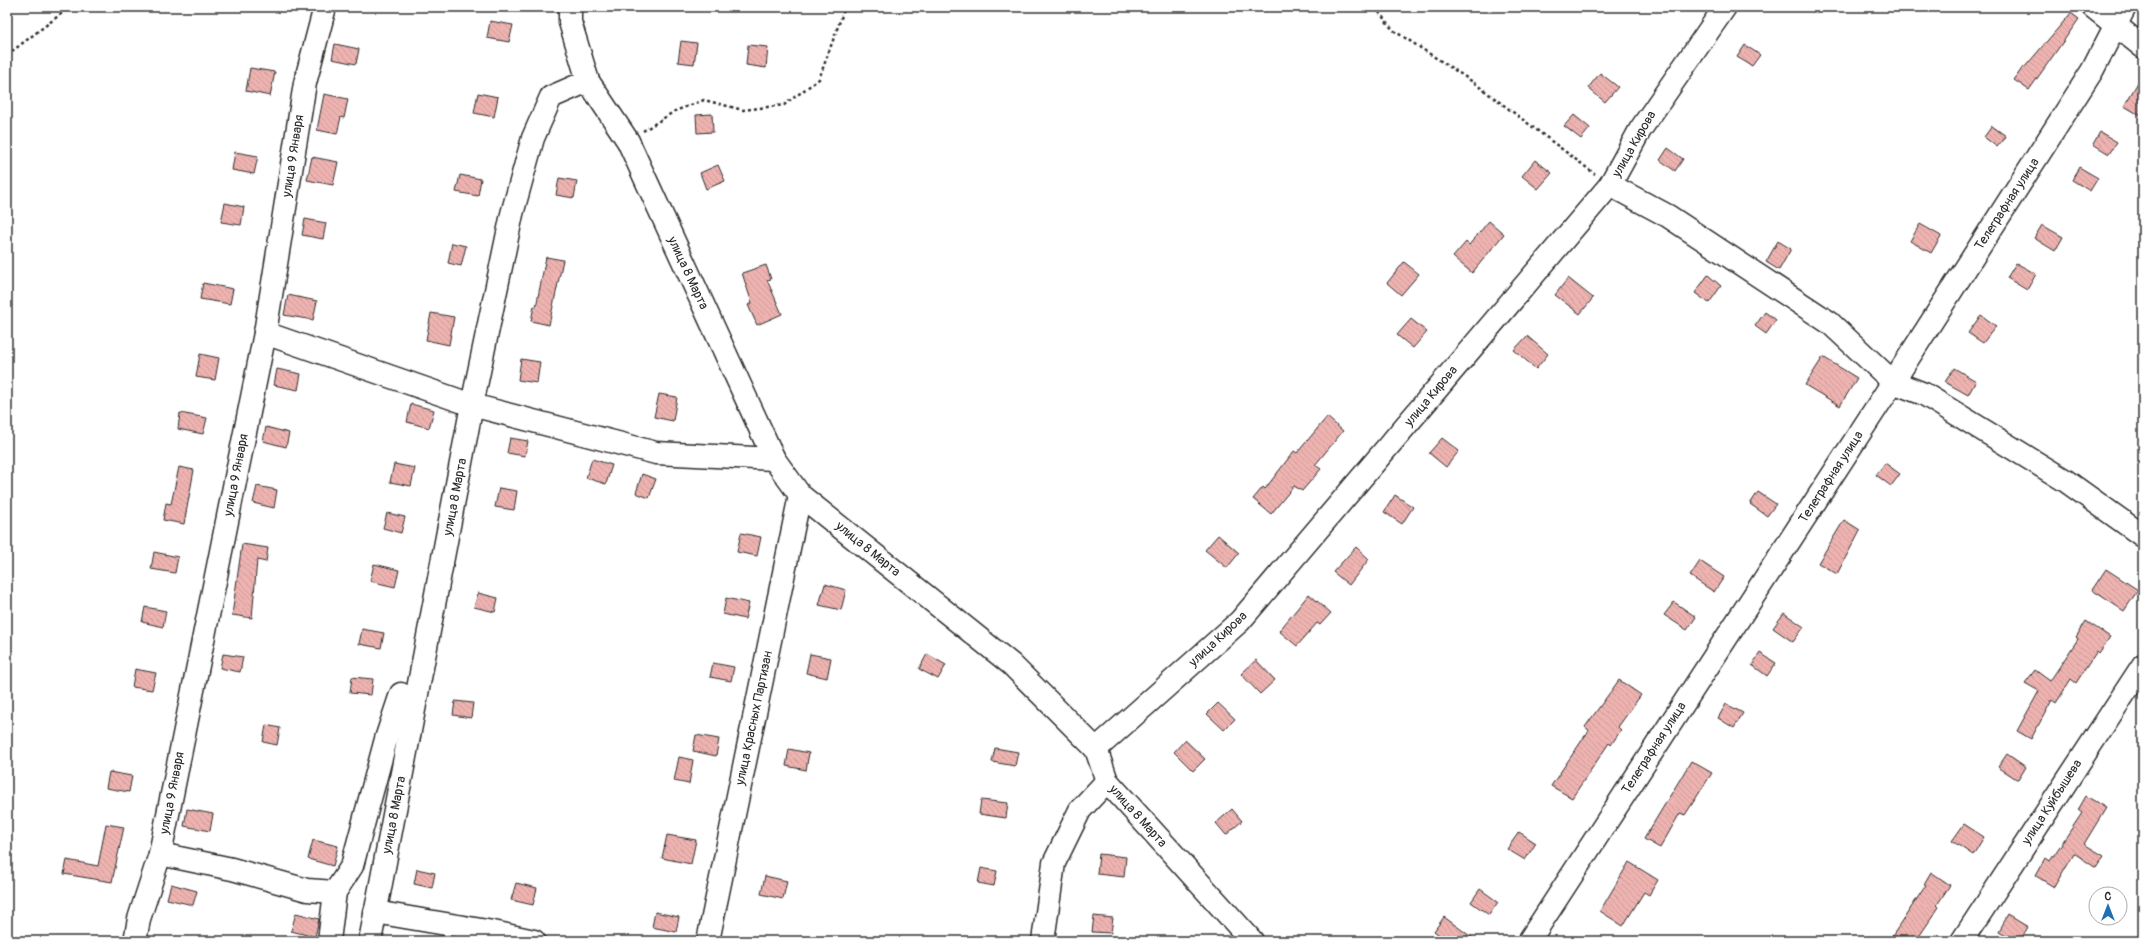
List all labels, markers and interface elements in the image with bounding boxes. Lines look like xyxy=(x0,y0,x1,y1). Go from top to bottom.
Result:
street label: улица Кирова xyxy=(1608,108,1659,181)
street label: улица 9 Января xyxy=(278,114,307,199)
street label: Телеграфная улица xyxy=(1971,155,2043,253)
street label: улица 8 Марта xyxy=(664,233,712,312)
street label: улица Кирова xyxy=(1400,363,1461,430)
street label: Телеграфная улица xyxy=(1795,428,1867,526)
street label: улица 9 Января xyxy=(220,433,252,518)
street label: улица 8 Марта xyxy=(439,457,470,538)
street label: улица 8 Марта xyxy=(832,517,904,580)
street label: улица Кирова xyxy=(1185,608,1251,671)
street label: улица Красных Партизан xyxy=(732,649,776,787)
street label: Телеграфная улица xyxy=(1618,699,1690,797)
street label: улица 9 Января xyxy=(156,751,188,836)
street label: улица Куйбышева xyxy=(2018,756,2085,848)
street label: улица 8 Марта xyxy=(378,775,409,856)
street label: улица 8 Марта xyxy=(1105,781,1170,851)
north arrow xyxy=(2088,886,2128,926)
text: С xyxy=(2105,890,2112,903)

